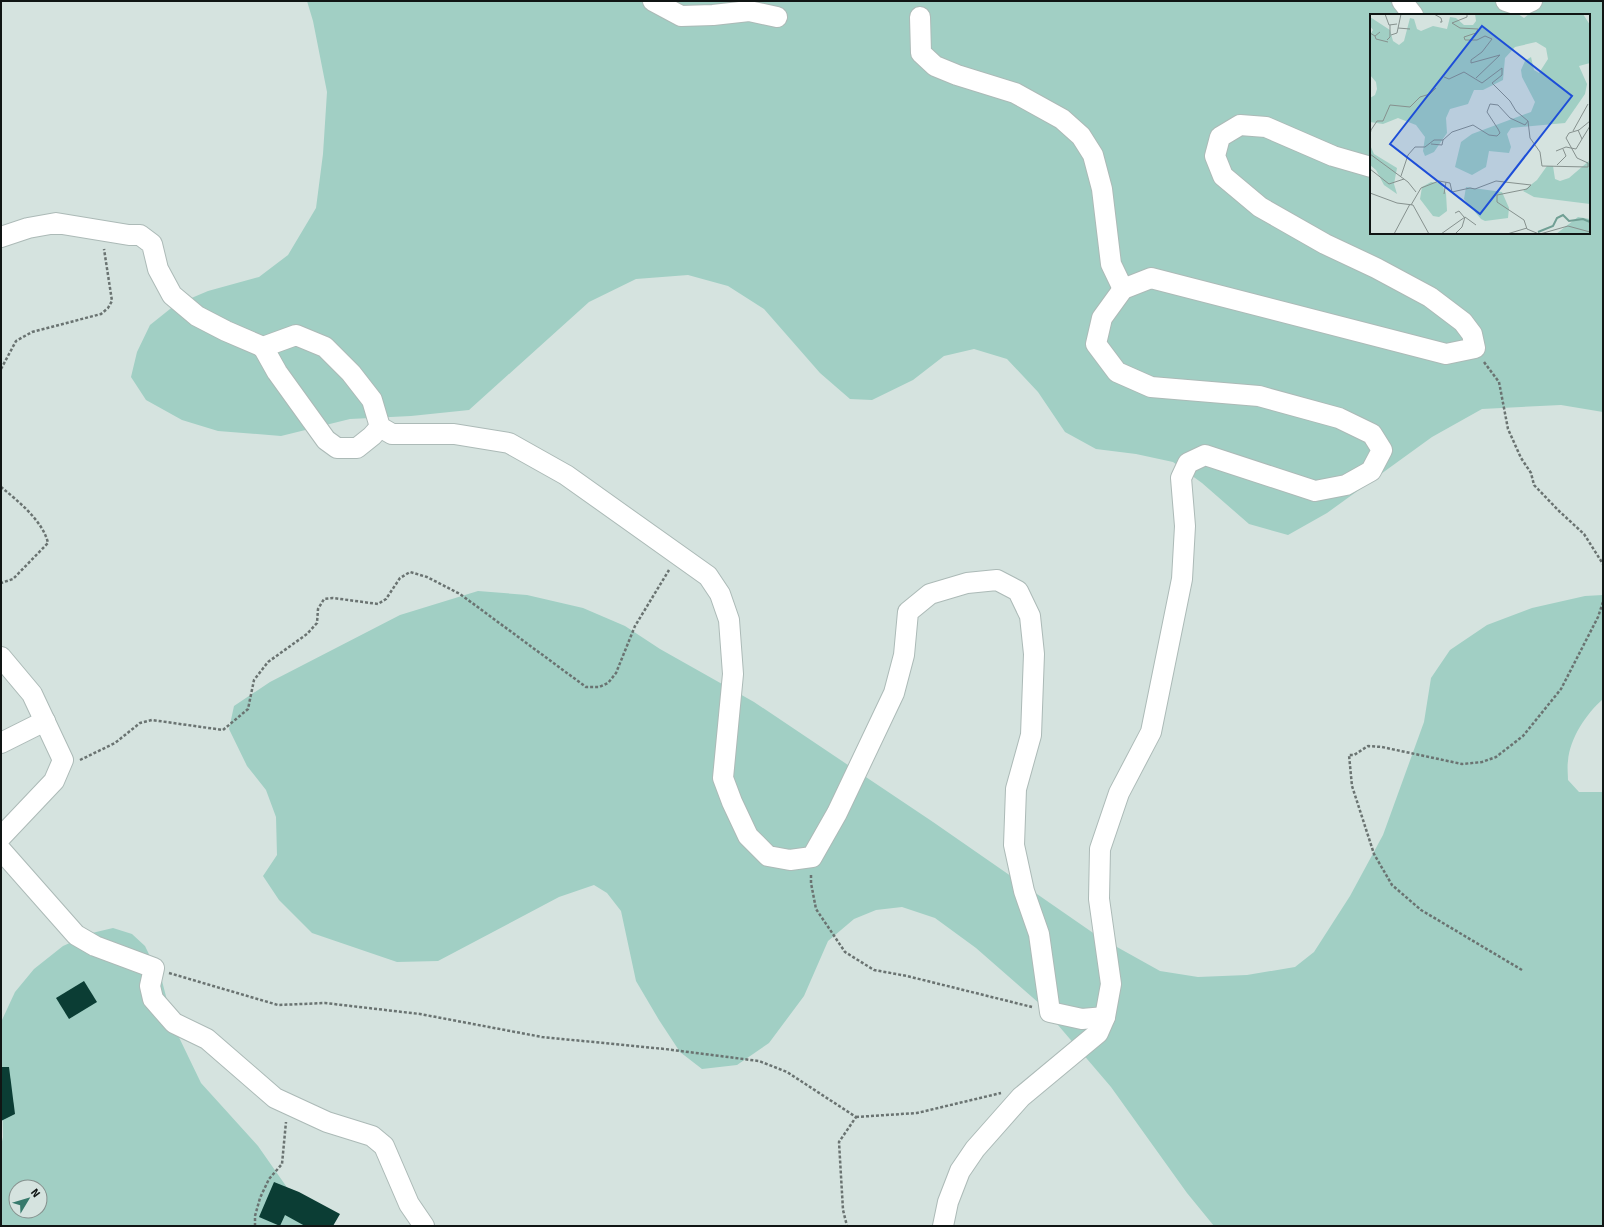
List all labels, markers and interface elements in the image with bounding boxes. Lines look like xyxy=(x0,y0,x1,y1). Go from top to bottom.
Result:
inset map xyxy=(1370,14,1590,234)
north arrow xyxy=(8,1179,48,1219)
text: N xyxy=(28,1186,43,1200)

